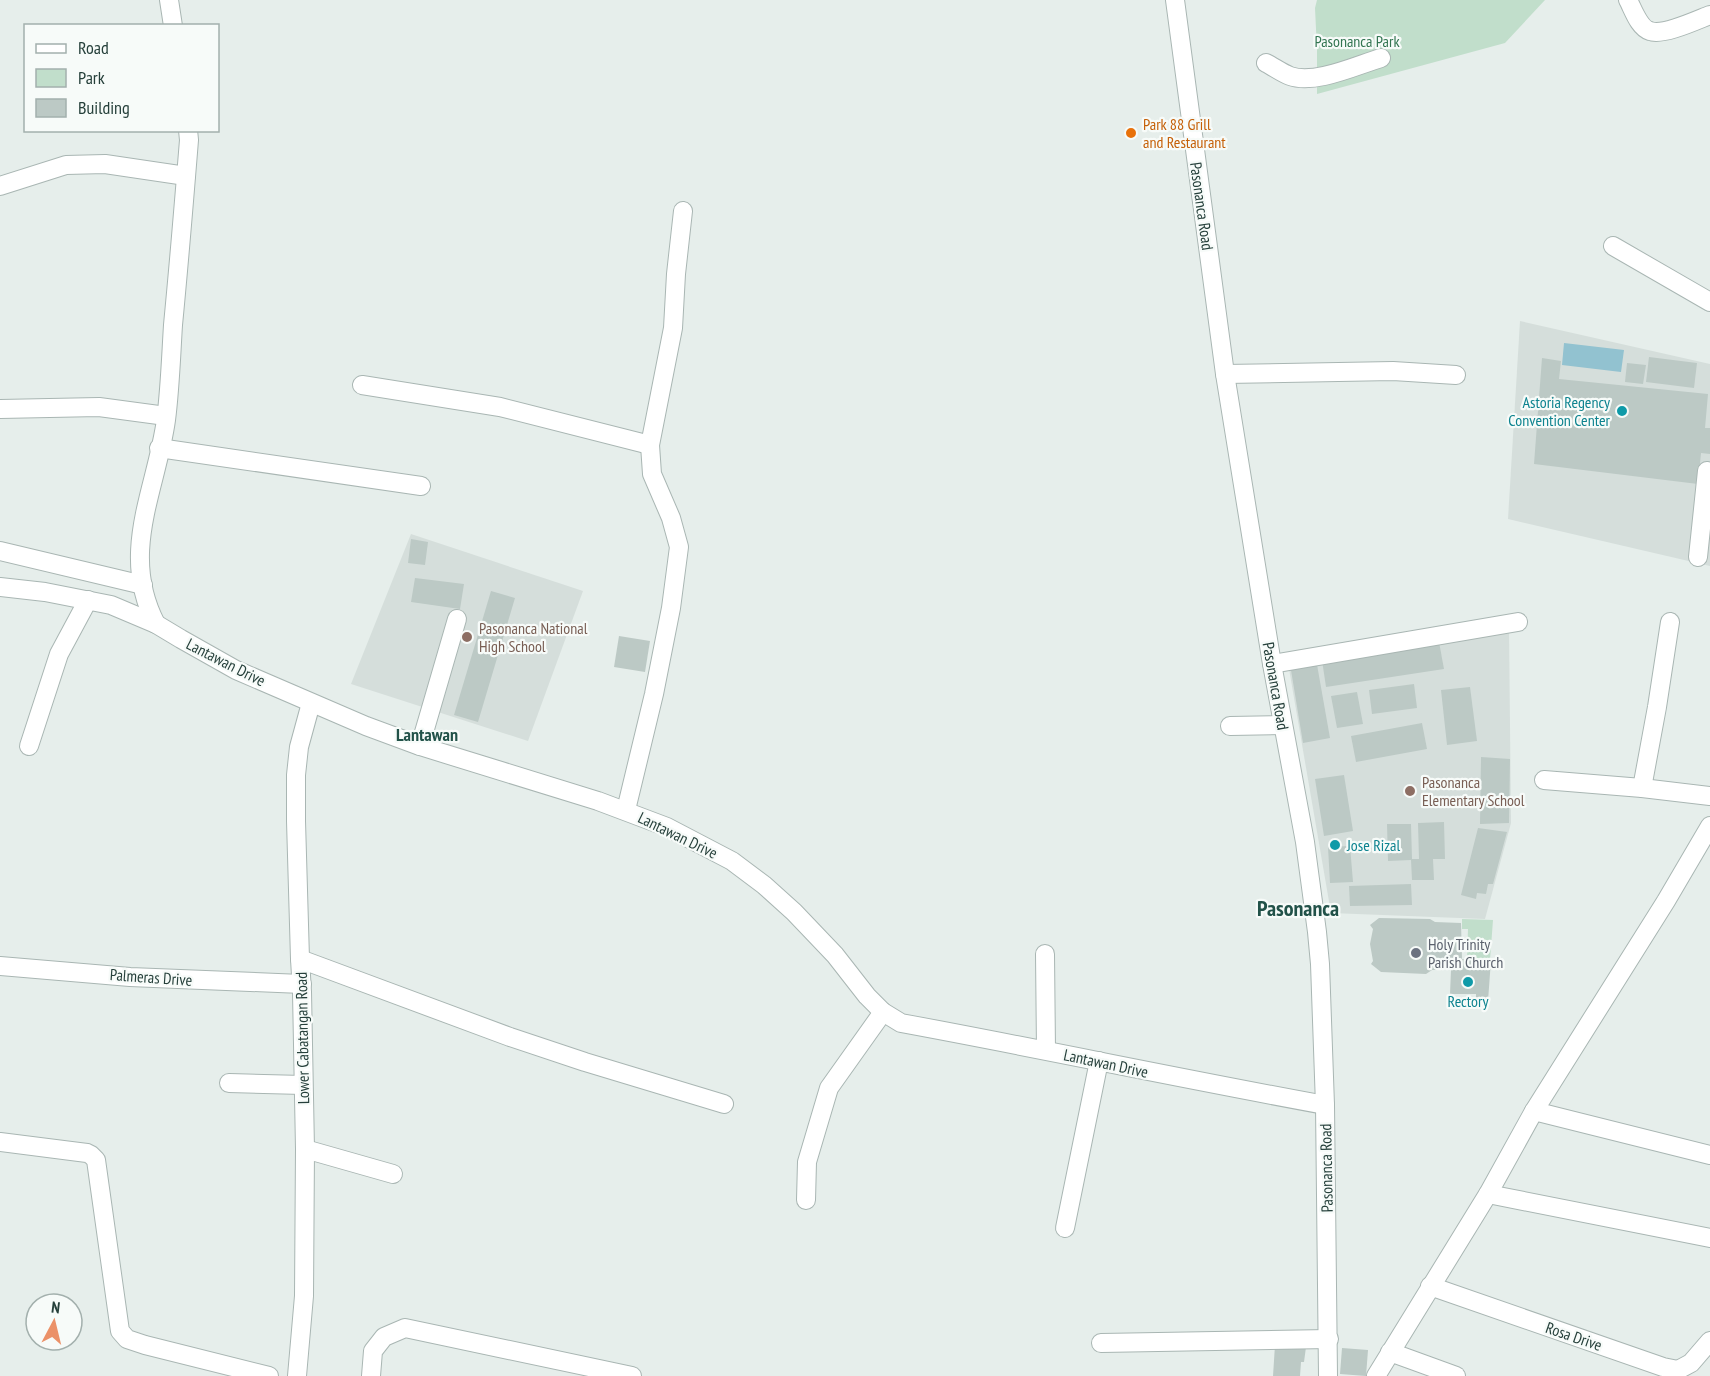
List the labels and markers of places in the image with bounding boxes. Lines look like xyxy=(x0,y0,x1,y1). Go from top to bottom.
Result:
place label: Park 88 Grill and Restaurant xyxy=(1143,114,1226,152)
marker: Park 88 Grill and Restaurant xyxy=(1124,126,1138,140)
place label: Astoria Regency Convention Center xyxy=(1508,392,1611,430)
marker: Astoria Regency Convention Center xyxy=(1615,404,1629,418)
place label: Pasonanca National High School xyxy=(479,618,588,656)
marker: Pasonanca National High School xyxy=(460,630,474,644)
place label: Pasonanca Elementary School xyxy=(1422,772,1525,810)
marker: Pasonanca Elementary School xyxy=(1403,784,1417,798)
place label: Jose Rizal xyxy=(1346,835,1400,855)
marker: Jose Rizal xyxy=(1328,838,1342,852)
place label: Holy Trinity Parish Church xyxy=(1428,934,1503,972)
marker: Holy Trinity Parish Church xyxy=(1409,946,1423,960)
marker: Rectory xyxy=(1461,975,1475,989)
place label: Rectory xyxy=(1448,991,1488,1011)

